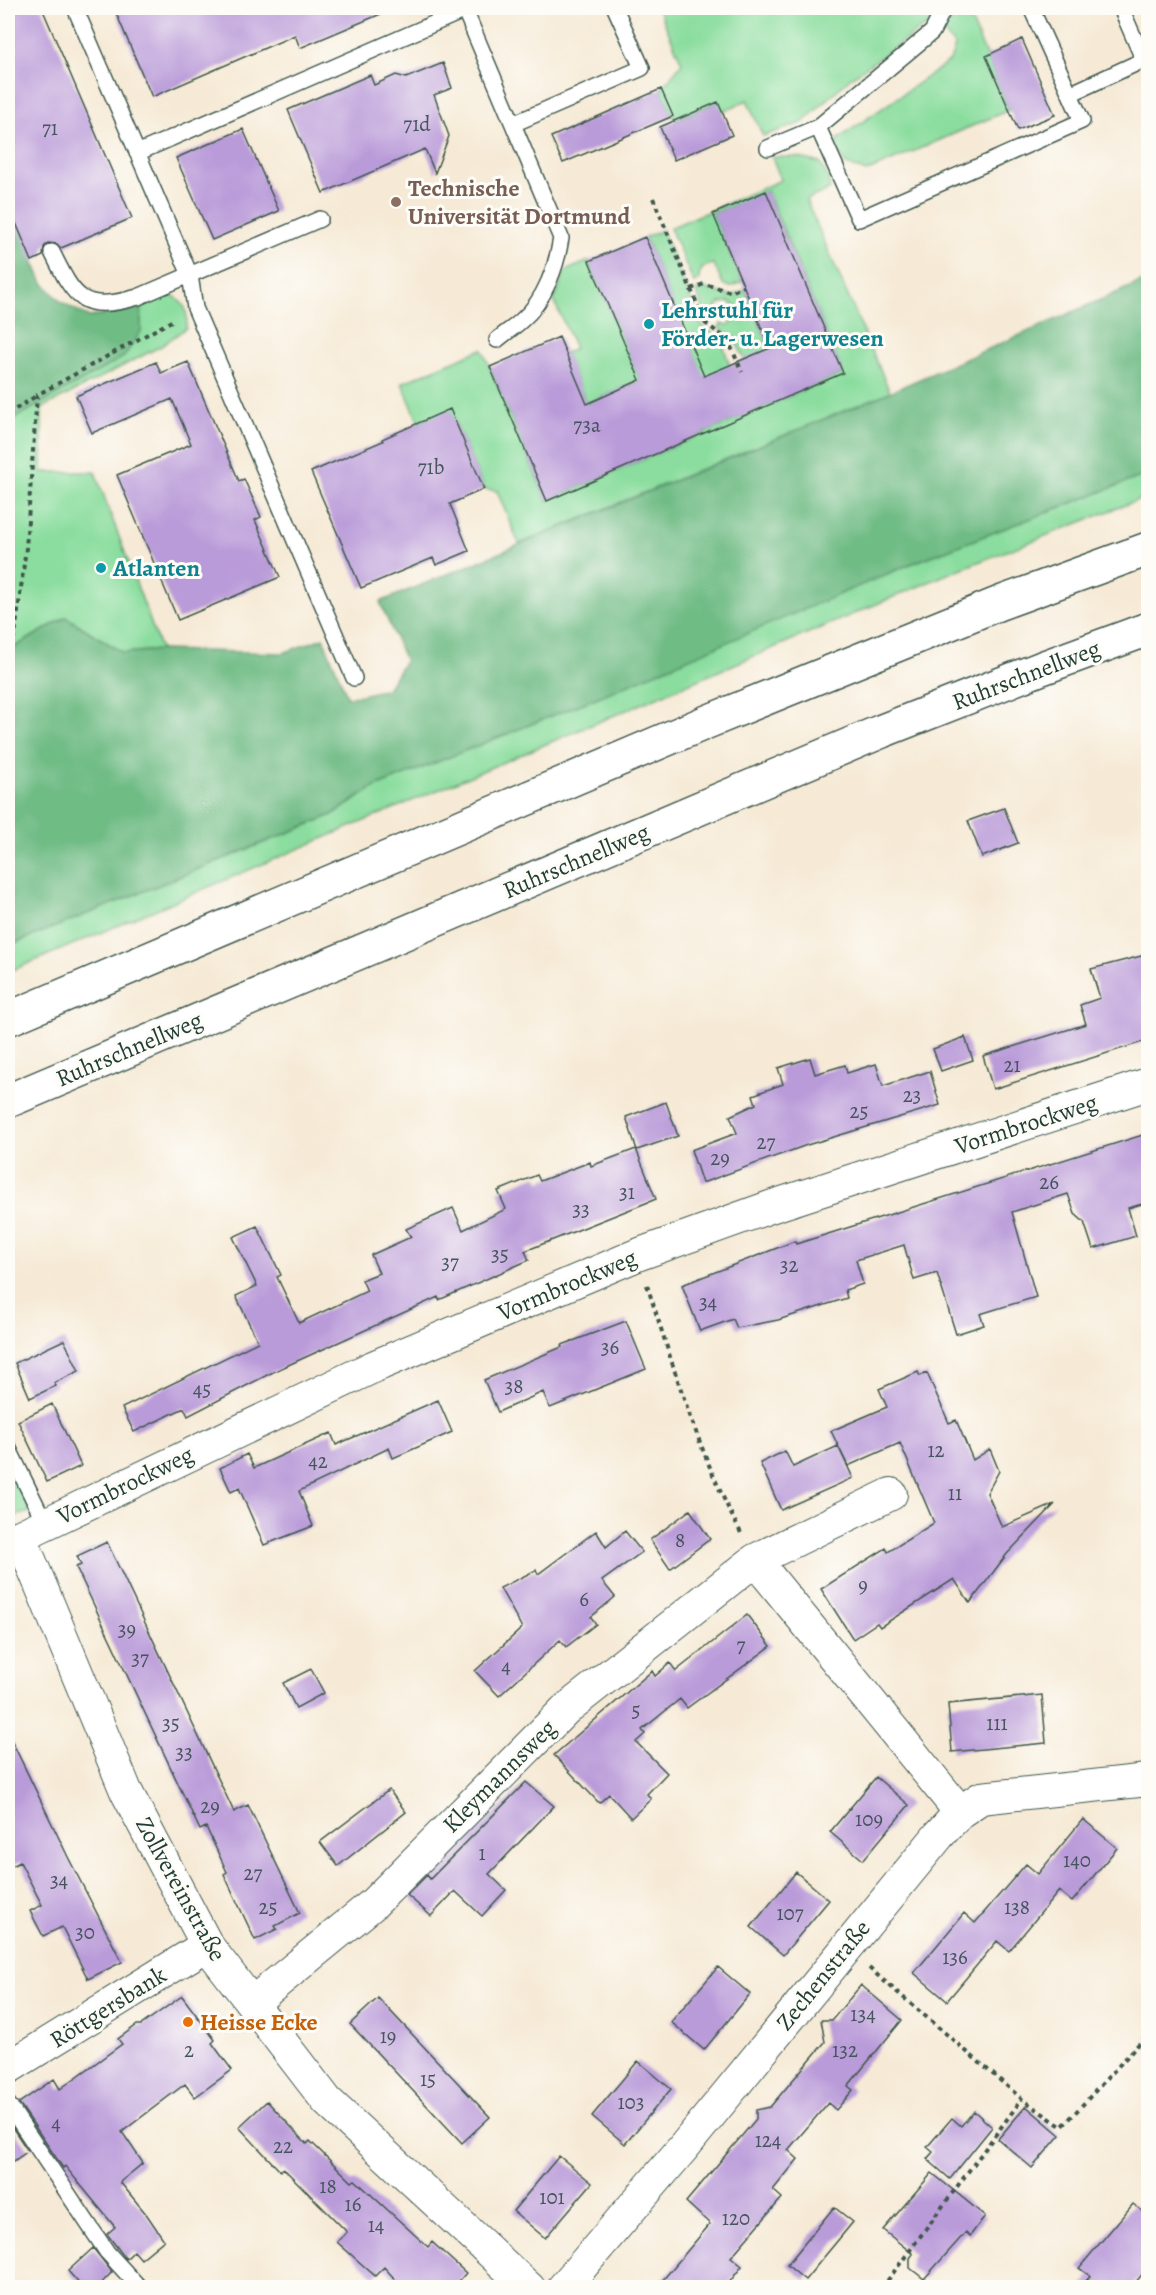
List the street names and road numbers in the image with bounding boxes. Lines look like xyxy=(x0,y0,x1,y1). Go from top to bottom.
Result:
street label: Ruhrschnellweg xyxy=(947,632,1105,718)
street label: Ruhrschnellweg xyxy=(498,816,654,906)
street label: Ruhrschnellweg xyxy=(51,1004,207,1094)
street label: Vormbrockweg xyxy=(950,1086,1101,1162)
street label: Vormbrockweg xyxy=(492,1241,641,1329)
street label: Vormbrockweg xyxy=(50,1438,199,1532)
street label: Kleymannsweg xyxy=(435,1712,563,1840)
street label: Zollvereinstraße xyxy=(128,1811,234,1967)
street label: Zechenstraße xyxy=(769,1913,877,2037)
street label: Röttgersbank xyxy=(44,1958,172,2055)

